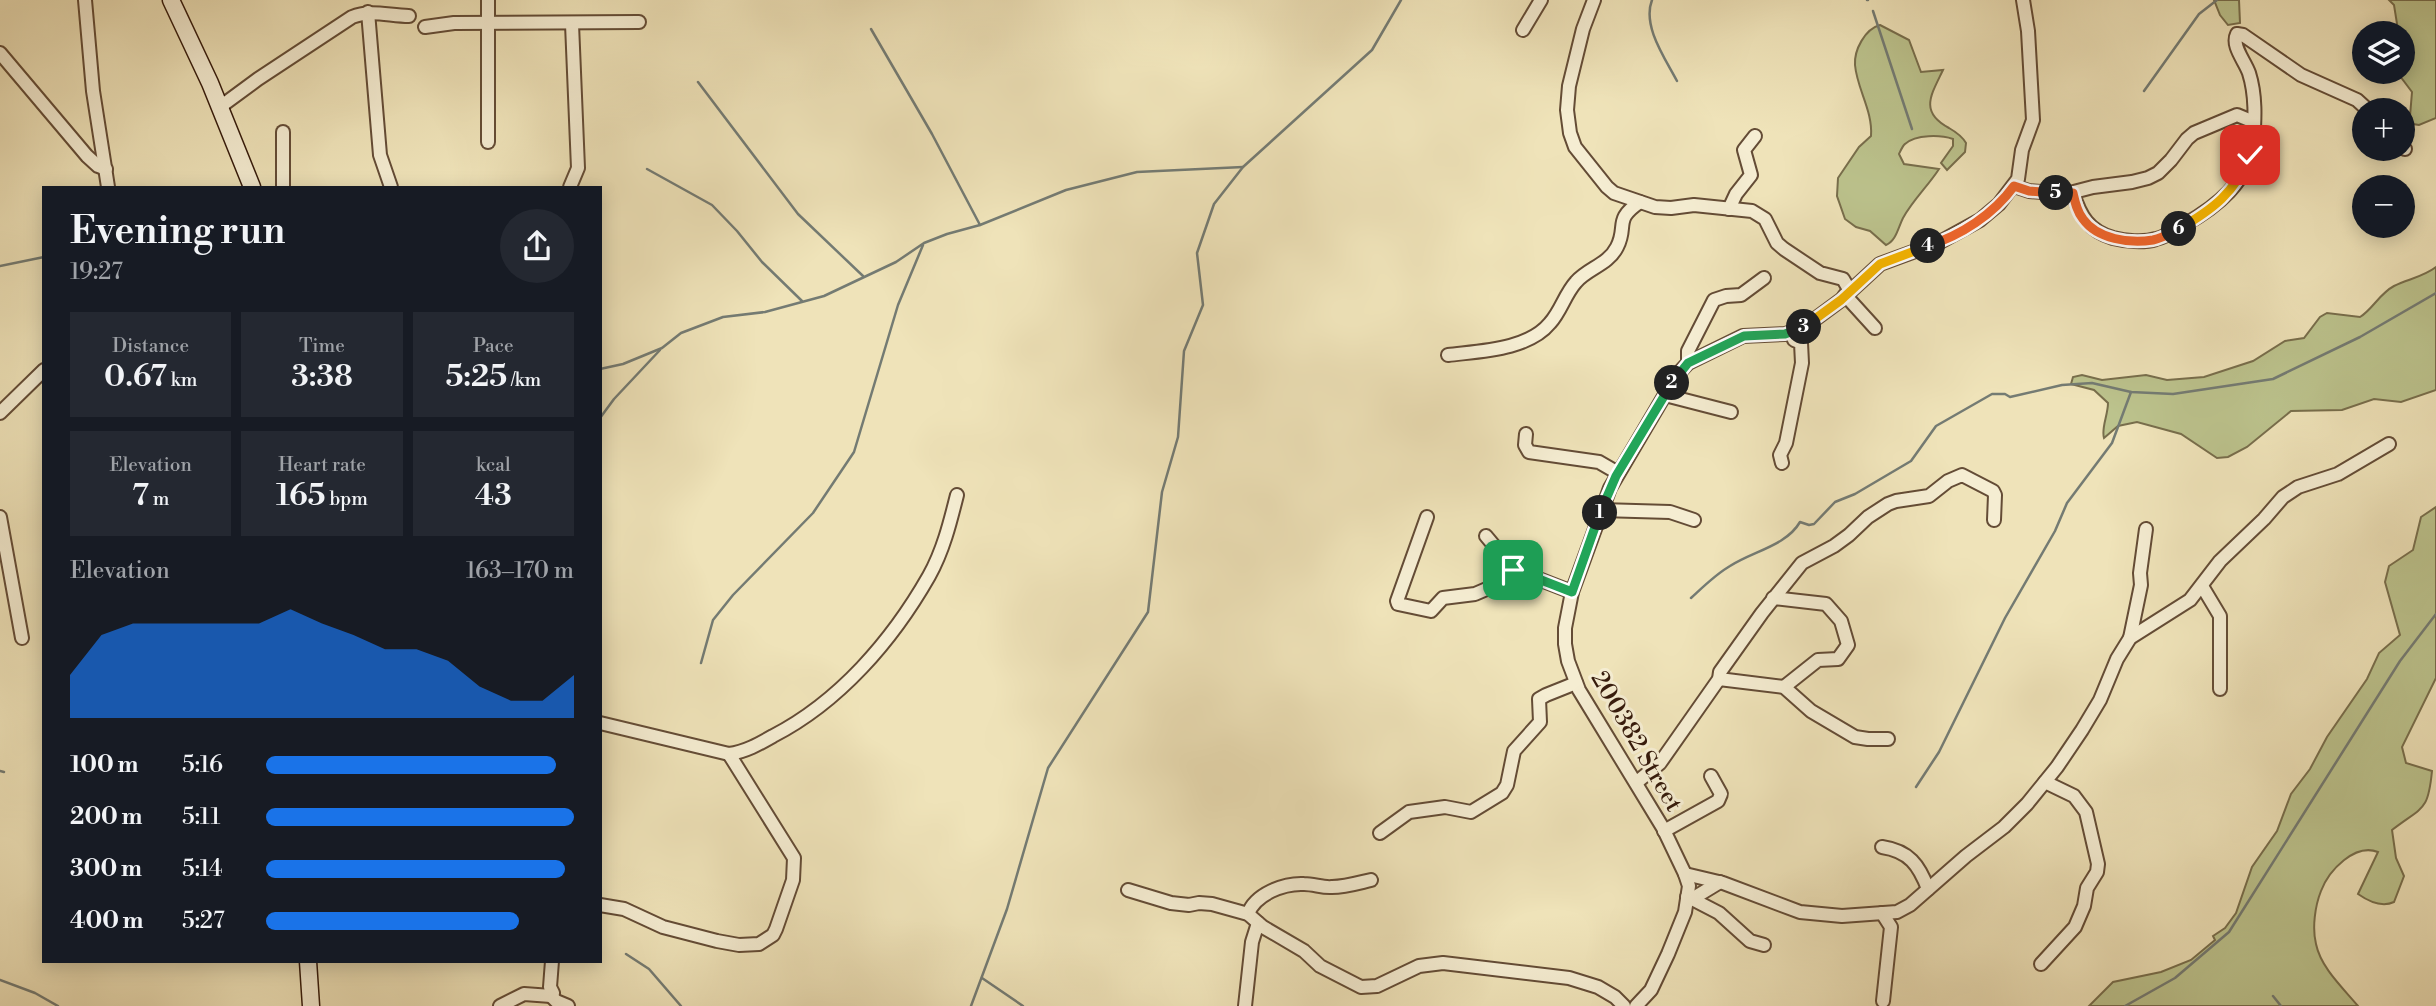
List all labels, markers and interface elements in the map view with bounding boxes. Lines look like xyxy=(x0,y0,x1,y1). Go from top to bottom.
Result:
map controls xyxy=(2352,21,2415,238)
button: layers xyxy=(2352,21,2415,84)
button: + xyxy=(2352,98,2415,161)
pin xyxy=(2220,125,2280,185)
icon: check xyxy=(2231,136,2269,174)
button: − xyxy=(2352,175,2415,238)
pin: 5 xyxy=(2038,176,2074,210)
text: 5 xyxy=(2050,180,2061,204)
text: Evening run xyxy=(70,208,285,255)
button: share xyxy=(500,209,574,283)
pin: 6 xyxy=(2162,212,2196,246)
text: 6 xyxy=(2173,216,2184,240)
pin: 4 xyxy=(1910,229,1946,264)
text: 4 xyxy=(1921,233,1934,257)
text: 19:27 xyxy=(70,258,123,286)
pin: 3 xyxy=(1786,310,1822,344)
text: 3 xyxy=(1798,314,1809,338)
text: Distance xyxy=(112,334,189,358)
text: Time xyxy=(299,334,345,358)
text: Pace xyxy=(473,334,514,358)
text: 0.67 xyxy=(104,358,167,396)
text: 3:38 xyxy=(291,358,353,396)
text: 5:25 xyxy=(445,358,507,396)
pin: 2 xyxy=(1654,366,1690,400)
text: km xyxy=(167,368,197,392)
text: /km xyxy=(507,368,541,392)
text: 2 xyxy=(1666,370,1677,394)
text: Elevation xyxy=(110,453,192,477)
text: Heart rate xyxy=(278,453,366,477)
text: kcal xyxy=(476,453,511,477)
text: 7 xyxy=(132,477,149,515)
text: 165 xyxy=(276,477,326,515)
text: 43 xyxy=(475,477,512,515)
text: m xyxy=(149,487,169,511)
text: bpm xyxy=(326,487,368,511)
pin: 1 xyxy=(1582,496,1618,530)
text: 1 xyxy=(1595,500,1604,524)
pin xyxy=(1483,540,1543,600)
icon: arrive xyxy=(1494,551,1532,589)
text: Elevation xyxy=(70,557,170,585)
text: 163–170 m xyxy=(466,557,574,585)
street label: 200382 Street xyxy=(1584,666,1689,818)
text: 100 m xyxy=(70,751,138,779)
text: 5:16 xyxy=(182,751,223,779)
text: 200 m xyxy=(70,803,142,831)
text: 5:11 xyxy=(182,803,220,831)
text: 300 m xyxy=(70,855,142,883)
text: 5:14 xyxy=(182,855,223,883)
text: 400 m xyxy=(70,907,143,935)
text: 5:27 xyxy=(182,907,224,935)

